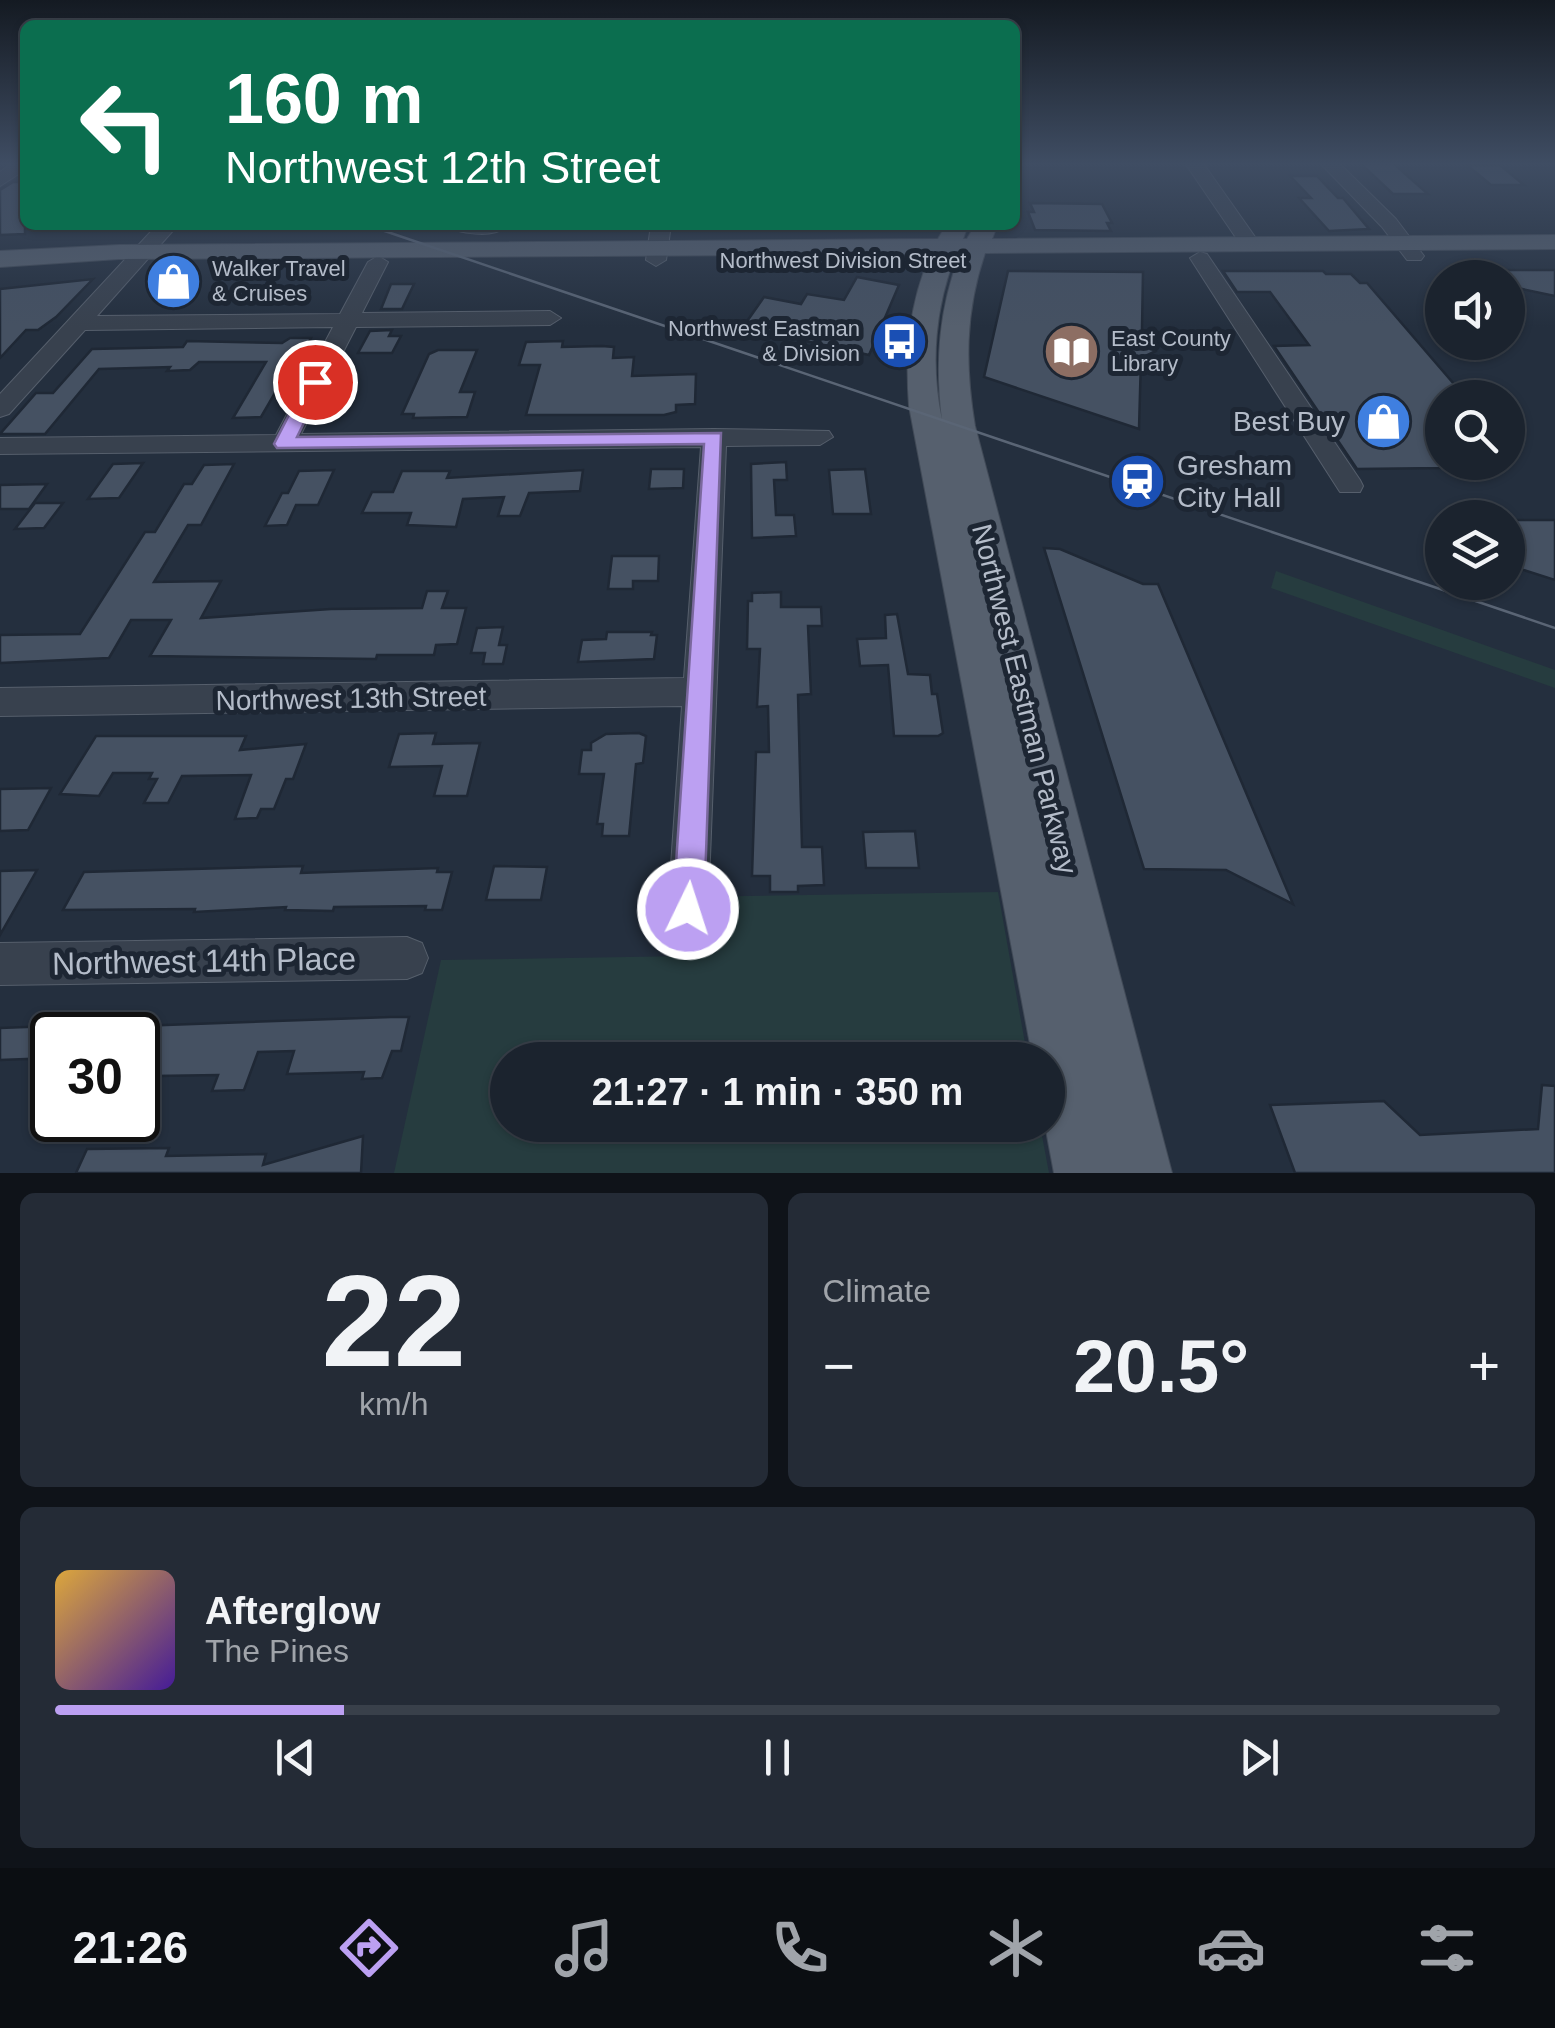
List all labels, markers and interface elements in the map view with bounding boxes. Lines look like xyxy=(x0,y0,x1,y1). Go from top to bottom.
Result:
icon: left xyxy=(60,60,190,190)
text: 160 m xyxy=(225,60,423,138)
text: Northwest 12th Street xyxy=(225,142,660,193)
street label: Northwest Division Street xyxy=(720,248,966,273)
shop icon: Walker Travel & Cruises xyxy=(143,251,203,311)
place label: Walker Travel & Cruises xyxy=(212,256,346,306)
map controls xyxy=(1425,260,1525,600)
button: sound xyxy=(1425,260,1525,360)
bus stop icon: Northwest Eastman & Division xyxy=(869,311,929,371)
place label: Northwest Eastman & Division xyxy=(668,316,860,366)
library icon: East County Library xyxy=(1042,321,1102,381)
place label: East County Library xyxy=(1111,326,1231,376)
pin xyxy=(273,340,358,425)
icon: arrive xyxy=(288,355,343,410)
button: search xyxy=(1425,380,1525,480)
shop icon: Best Buy xyxy=(1354,391,1414,451)
place label: Best Buy xyxy=(1233,406,1345,437)
place label: Gresham City Hall xyxy=(1177,450,1292,513)
station icon: Gresham City Hall xyxy=(1108,451,1168,511)
button: layers xyxy=(1425,500,1525,600)
street label: Northwest Eastman Parkway xyxy=(966,521,1083,877)
street label: Northwest 13th Street xyxy=(215,681,487,716)
position arrow xyxy=(636,857,740,961)
street label: Northwest 14th Place xyxy=(52,940,356,982)
speed limit sign: 30 xyxy=(30,1012,160,1142)
text: 21:27 · 1 min · 350 m xyxy=(592,1071,963,1113)
text: 22 xyxy=(321,1248,466,1394)
text: Climate xyxy=(823,1273,931,1309)
text: 20.5° xyxy=(1073,1324,1249,1408)
text: − xyxy=(823,1335,855,1397)
text: + xyxy=(1468,1335,1500,1397)
text: km/h xyxy=(359,1386,428,1422)
text: Afterglow xyxy=(205,1590,380,1632)
text: The Pines xyxy=(205,1633,349,1669)
icon: previous xyxy=(268,1730,323,1785)
icon: pause xyxy=(750,1730,805,1785)
icon: next xyxy=(1232,1730,1287,1785)
icon: directions xyxy=(334,1913,404,1983)
icon: music xyxy=(549,1913,619,1983)
icon: phone xyxy=(765,1913,835,1983)
icon: climate xyxy=(981,1913,1051,1983)
icon: car xyxy=(1196,1913,1266,1983)
icon: filters xyxy=(1412,1913,1482,1983)
text: 21:26 xyxy=(73,1922,188,1973)

